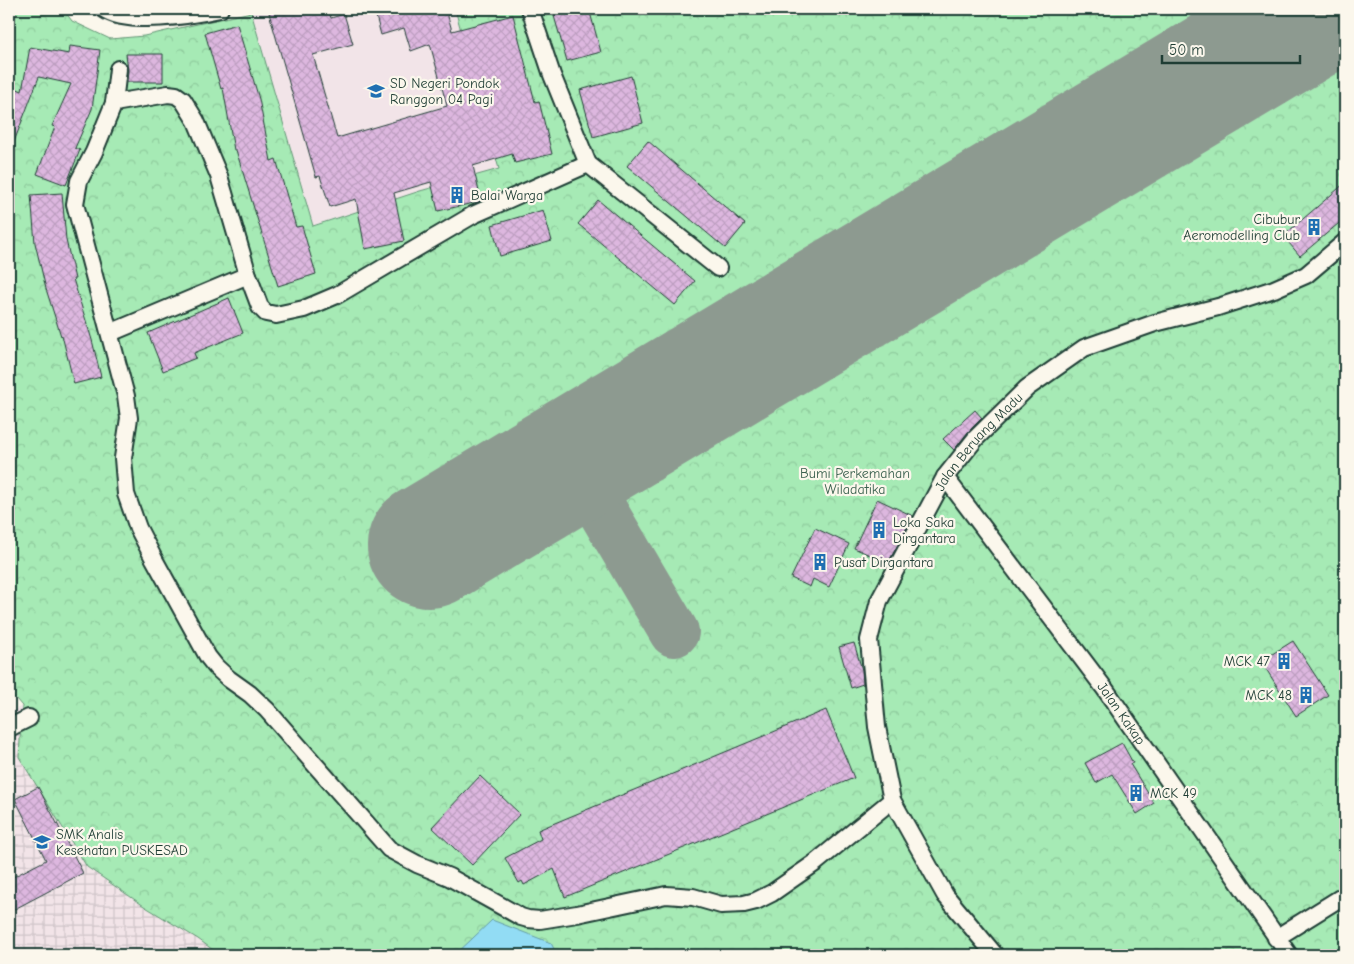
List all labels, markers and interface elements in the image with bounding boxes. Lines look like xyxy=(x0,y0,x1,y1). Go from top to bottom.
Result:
scale bar xyxy=(1162,32,1299,64)
text: 50 m xyxy=(1169,41,1204,59)
place label: SD Negeri Pondok Ranggon 04 Pagi xyxy=(390,75,500,108)
school or university icon: SD Negeri Pondok Ranggon 04 Pagi xyxy=(366,81,386,101)
building icon: Balai Warga xyxy=(447,185,467,205)
place label: Balai Warga xyxy=(471,187,543,204)
place label: Cibubur Aeromodelling Club xyxy=(1183,211,1300,244)
building icon: Cibubur Aeromodelling Club xyxy=(1304,217,1324,237)
street label: Jalan Beruang Madu xyxy=(931,389,1026,494)
park label: Bumi Perkemahan Wiladatika xyxy=(800,465,910,498)
place label: Loka Saka Dirgantara xyxy=(893,514,956,547)
building icon: Loka Saka Dirgantara xyxy=(869,520,889,540)
building icon: Pusat Dirgantara xyxy=(810,552,830,572)
place label: Pusat Dirgantara xyxy=(834,554,934,571)
building icon: MCK 47 xyxy=(1274,651,1294,671)
place label: MCK 47 xyxy=(1224,653,1270,670)
street label: Jalan Kakap xyxy=(1094,679,1149,748)
building icon: MCK 48 xyxy=(1296,685,1316,705)
place label: MCK 48 xyxy=(1245,687,1292,704)
building icon: MCK 49 xyxy=(1126,783,1146,803)
place label: MCK 49 xyxy=(1150,785,1197,802)
place label: SMK Analis Kesehatan PUSKESAD xyxy=(56,826,188,859)
school or university icon: SMK Analis Kesehatan PUSKESAD xyxy=(32,832,52,852)

